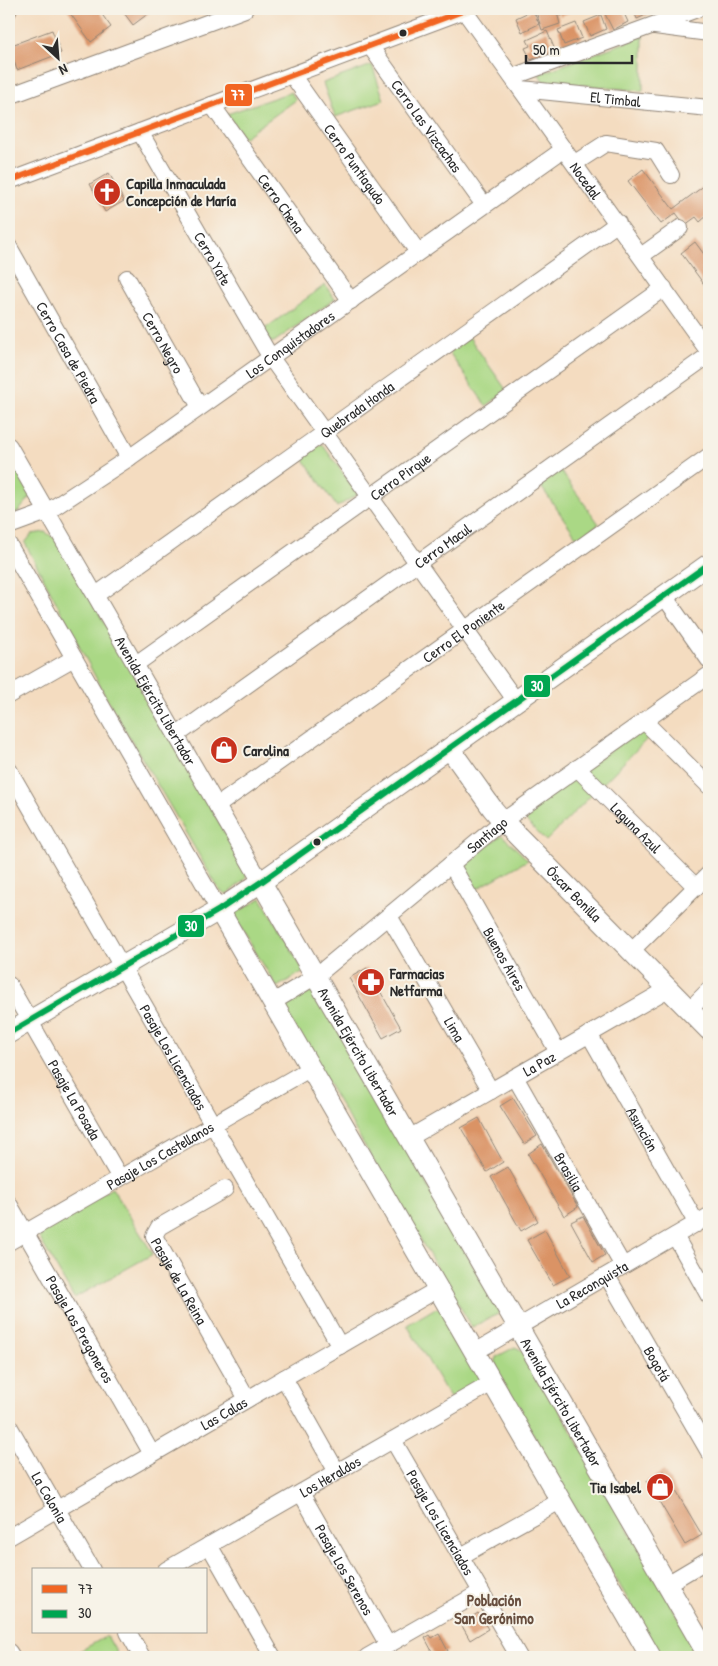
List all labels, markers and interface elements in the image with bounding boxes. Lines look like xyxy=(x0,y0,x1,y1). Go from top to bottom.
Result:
unlabelled marker xyxy=(398,28,408,38)
north arrow xyxy=(32,32,82,82)
scale bar xyxy=(526,32,632,64)
text: 50 m xyxy=(533,39,560,60)
text: N xyxy=(56,60,71,81)
street label: Cerro Las Vizcachas xyxy=(387,75,468,177)
line badge: 77 xyxy=(224,83,253,107)
text: 77 xyxy=(230,85,245,104)
street label: El Timbal xyxy=(589,86,642,112)
street label: Cerro Puntiagudo xyxy=(319,119,391,208)
street label: Nocedal xyxy=(565,157,607,203)
street label: Cerro Chena xyxy=(253,169,310,237)
place label: Capilla Inmaculada Concepción de María xyxy=(126,173,236,212)
church icon: Capilla Inmaculada Concepción de María xyxy=(92,177,122,207)
street label: Cerro Yate xyxy=(189,228,237,289)
street label: Cerro Casa de Piedra xyxy=(32,297,106,407)
street label: Los Conquistadores xyxy=(241,305,339,383)
street label: Cerro Negro xyxy=(138,308,189,377)
street label: Quebrada Honda xyxy=(315,376,398,443)
street label: Cerro Pirque xyxy=(365,447,435,505)
street label: Cerro Macul xyxy=(409,518,475,573)
street label: Cerro El Poniente xyxy=(418,594,509,668)
street label: Avenida Ejército Libertador xyxy=(110,632,202,769)
line badge: 30 xyxy=(523,674,551,698)
text: 30 xyxy=(531,676,544,695)
shop icon: Carolina xyxy=(209,735,239,765)
place label: Carolina xyxy=(243,740,289,761)
street label: Laguna Azul xyxy=(606,797,666,857)
street label: Santiago xyxy=(462,811,511,857)
unlabelled marker xyxy=(312,837,322,847)
street label: Óscar Bonilla xyxy=(542,861,607,926)
line badge: 30 xyxy=(177,914,205,938)
text: 30 xyxy=(185,916,198,935)
street label: Buenos Aires xyxy=(478,923,531,994)
place label: Farmacias Netfarma xyxy=(389,963,444,1001)
pharmacy icon: Farmacias Netfarma xyxy=(356,967,386,997)
street label: Avenida Ejército Libertador xyxy=(313,983,405,1120)
street label: Pasaje Los Licenciados xyxy=(135,1000,213,1114)
street label: Lima xyxy=(440,1013,470,1045)
street label: La Paz xyxy=(519,1045,560,1081)
street label: Pasaje La Posada xyxy=(43,1055,106,1143)
street label: Asunción xyxy=(622,1103,664,1155)
street label: Pasaje Los Castellanos xyxy=(102,1116,217,1194)
street label: Brasilia xyxy=(550,1148,589,1195)
street label: Pasaje de La Reina xyxy=(146,1234,213,1328)
street label: La Reconquista xyxy=(552,1255,631,1313)
street label: Pasaje Los Pregoneros xyxy=(41,1271,120,1387)
street label: Avenida Ejército Libertador xyxy=(516,1334,608,1471)
street label: Bogotá xyxy=(639,1342,676,1385)
street label: Las Calas xyxy=(197,1391,251,1435)
street label: Los Heraldos xyxy=(296,1450,365,1502)
street label: Pasaje Los Licenciados xyxy=(402,1465,480,1579)
street label: La Colonia xyxy=(27,1468,73,1526)
shop icon: Tia Isabel xyxy=(645,1472,675,1502)
place label: Tia Isabel xyxy=(589,1477,642,1498)
street label: Pasaje Los Serenos xyxy=(310,1520,379,1619)
legend xyxy=(32,1568,208,1634)
text: 77 xyxy=(78,1578,93,1599)
district label: Población San Gerónimo xyxy=(454,1589,534,1629)
text: 30 xyxy=(78,1602,92,1623)

